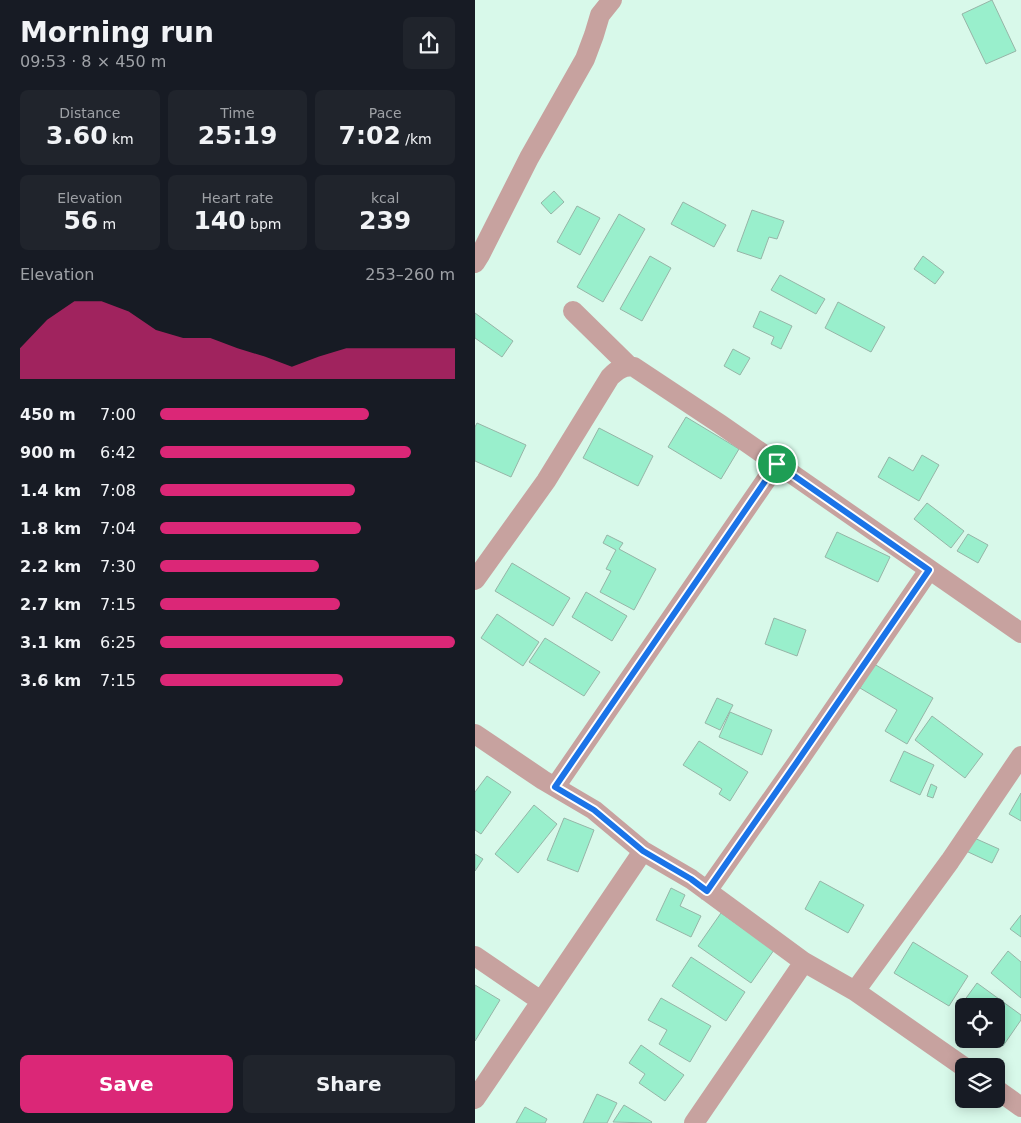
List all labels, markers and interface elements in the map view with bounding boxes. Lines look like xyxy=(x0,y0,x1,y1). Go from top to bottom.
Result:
text: Morning run xyxy=(20,16,214,49)
button: share xyxy=(403,17,455,69)
text: 09:53 · 8 × 450 m xyxy=(20,52,166,71)
text: Distance xyxy=(59,105,120,121)
text: Time xyxy=(220,105,255,121)
text: Pace xyxy=(369,105,402,121)
text: 3.60 xyxy=(46,121,108,150)
text: 25:19 xyxy=(198,121,277,150)
text: 7:02 xyxy=(339,121,401,150)
text: km xyxy=(108,131,134,147)
text: /km xyxy=(401,131,432,147)
text: Elevation xyxy=(57,190,122,206)
text: Heart rate xyxy=(202,190,273,206)
text: kcal xyxy=(371,190,399,206)
text: 56 xyxy=(63,206,98,235)
text: 140 xyxy=(193,206,246,235)
text: 239 xyxy=(359,206,411,235)
text: m xyxy=(98,216,116,232)
text: bpm xyxy=(246,216,282,232)
text: Elevation xyxy=(20,265,94,284)
text: 253–260 m xyxy=(365,265,455,284)
text: 450 m xyxy=(20,405,76,424)
text: 7:00 xyxy=(100,405,136,424)
text: 900 m xyxy=(20,443,76,462)
text: 6:42 xyxy=(100,443,136,462)
pin xyxy=(756,443,798,485)
icon: arrive xyxy=(763,450,791,478)
text: 1.4 km xyxy=(20,481,81,500)
text: 7:08 xyxy=(100,481,136,500)
text: 1.8 km xyxy=(20,519,81,538)
text: 7:04 xyxy=(100,519,136,538)
text: 2.2 km xyxy=(20,557,81,576)
text: 7:30 xyxy=(100,557,136,576)
text: 2.7 km xyxy=(20,595,81,614)
text: 7:15 xyxy=(100,595,136,614)
text: 3.1 km xyxy=(20,633,81,652)
text: 6:25 xyxy=(100,633,136,652)
text: 3.6 km xyxy=(20,671,81,690)
text: 7:15 xyxy=(100,671,136,690)
map controls xyxy=(955,998,1005,1108)
button: locate xyxy=(955,998,1005,1048)
button: Save xyxy=(20,1055,233,1113)
button: Share xyxy=(243,1055,455,1113)
button: layers xyxy=(955,1058,1005,1108)

